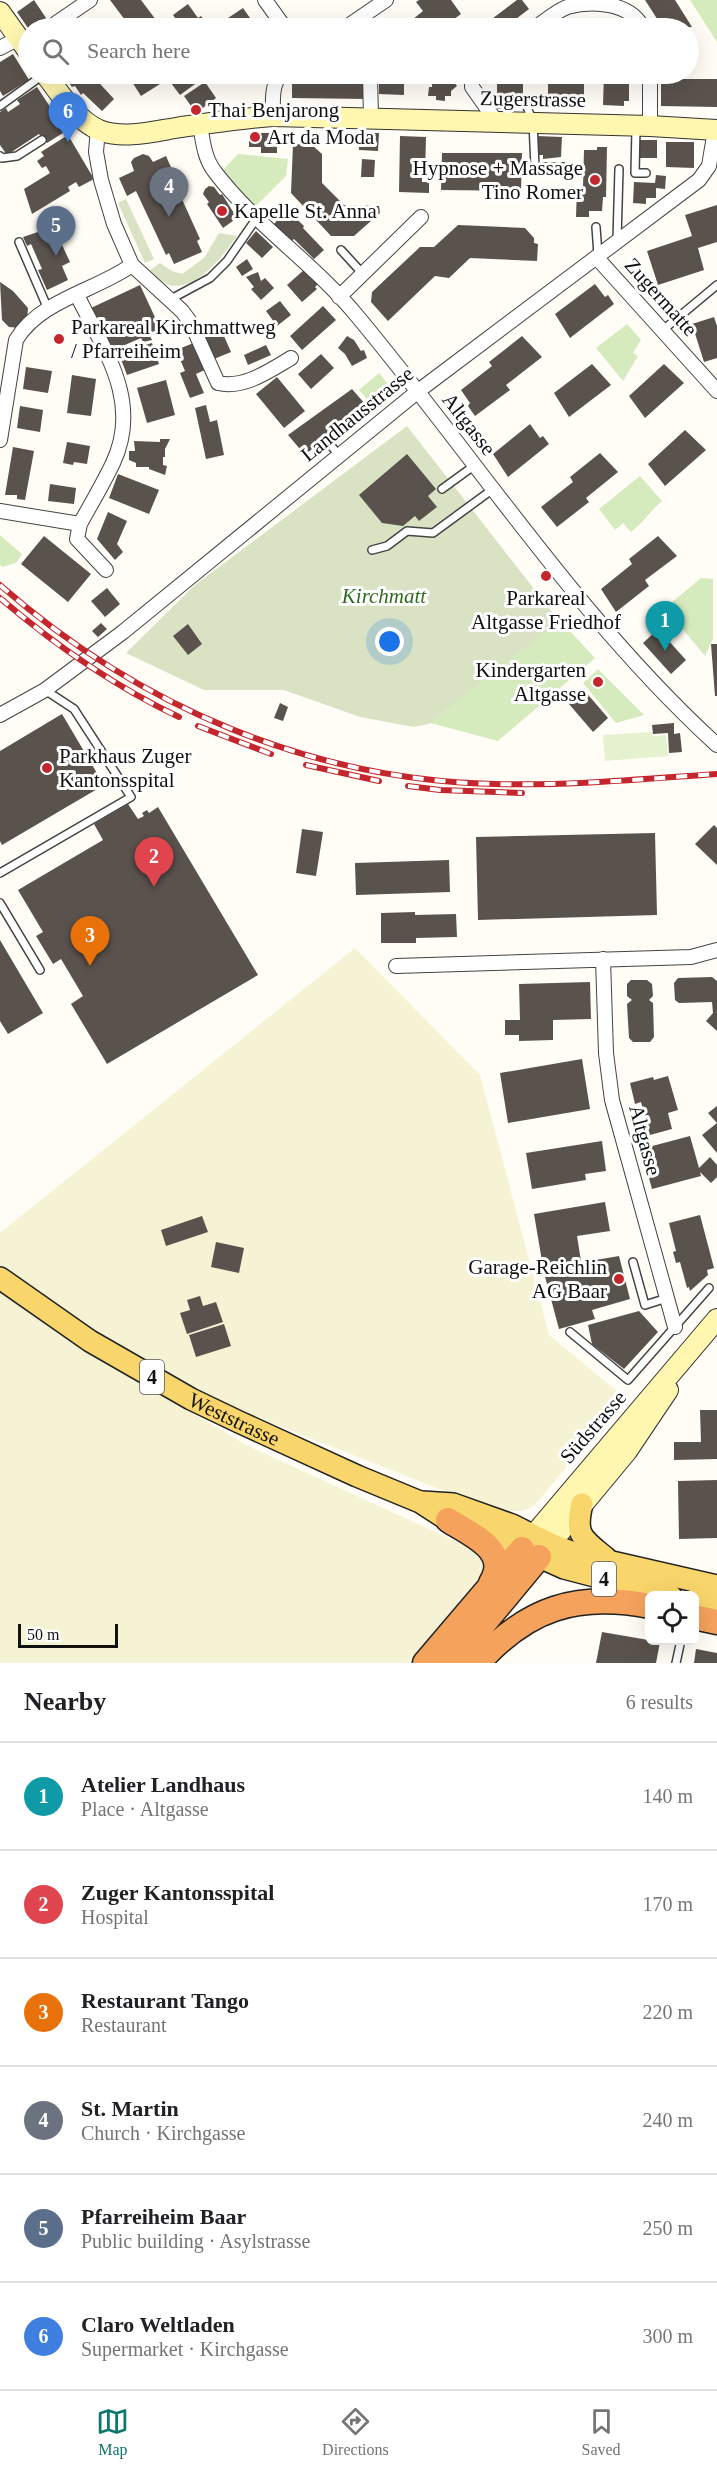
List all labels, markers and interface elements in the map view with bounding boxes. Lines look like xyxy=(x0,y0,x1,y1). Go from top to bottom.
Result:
search box xyxy=(18,18,699,84)
icon: search xyxy=(39,35,72,68)
text: Search here xyxy=(87,38,190,63)
street label: Zugerstrasse xyxy=(480,86,586,112)
pin: 6 xyxy=(48,92,88,142)
place label: Thai Benjarong xyxy=(208,98,340,122)
marker: Thai Benjarong xyxy=(189,103,203,117)
place label: Art da Moda xyxy=(267,125,375,149)
marker: Art da Moda xyxy=(248,130,262,144)
place label: Hypnose + Massage Tino Romer xyxy=(413,156,583,204)
pin: 4 xyxy=(150,168,188,217)
marker: Hypnose + Massage Tino Romer xyxy=(588,173,602,187)
place label: Kapelle St. Anna xyxy=(234,199,378,223)
marker: Kapelle St. Anna xyxy=(215,204,229,218)
pin: 5 xyxy=(36,206,76,256)
street label: Zugermatte xyxy=(620,253,702,341)
place label: Parkareal Kirchmattweg / Pfarreiheim xyxy=(71,315,276,363)
marker: Parkareal Kirchmattweg / Pfarreiheim xyxy=(52,332,66,346)
street label: Landhausstrasse xyxy=(296,361,418,467)
street label: Altgasse xyxy=(437,388,501,460)
marker: Parkareal Altgasse Friedhof xyxy=(539,569,553,583)
park label: Kirchmatt xyxy=(341,584,427,608)
place label: Parkareal Altgasse Friedhof xyxy=(471,586,621,634)
pin: 1 xyxy=(646,602,684,651)
your location xyxy=(375,627,404,656)
place label: Kindergarten Altgasse xyxy=(476,658,586,706)
marker: Kindergarten Altgasse xyxy=(591,675,605,689)
place label: Parkhaus Zuger Kantonsspital xyxy=(59,744,191,792)
marker: Parkhaus Zuger Kantonsspital xyxy=(40,761,54,775)
pin: 2 xyxy=(134,838,174,887)
pin: 3 xyxy=(70,916,110,966)
street label: Altgasse xyxy=(624,1102,666,1178)
place label: Garage-Reichlin AG Baar xyxy=(468,1255,607,1303)
marker: Garage-Reichlin AG Baar xyxy=(612,1272,626,1286)
road number: 4 xyxy=(140,1360,164,1394)
street label: Südstrasse xyxy=(555,1386,631,1468)
street label: Weststrasse xyxy=(185,1388,283,1451)
road number: 4 xyxy=(592,1562,616,1596)
map controls xyxy=(645,1591,699,1645)
button: locate xyxy=(645,1591,699,1645)
scale bar xyxy=(18,1621,118,1648)
text: 50 m xyxy=(27,1626,59,1643)
text: Nearby xyxy=(24,1687,106,1716)
text: 6 results xyxy=(626,1691,693,1713)
text: Atelier Landhaus xyxy=(81,1772,245,1797)
text: 1 xyxy=(39,1785,49,1807)
text: 140 m xyxy=(642,1785,693,1807)
text: Place · Altgasse xyxy=(81,1798,209,1820)
text: Zuger Kantonsspital xyxy=(81,1880,274,1905)
text: 2 xyxy=(39,1893,49,1915)
text: 170 m xyxy=(642,1893,693,1915)
text: Hospital xyxy=(81,1906,149,1928)
text: Restaurant Tango xyxy=(81,1988,249,2013)
text: 3 xyxy=(39,2001,49,2023)
text: 220 m xyxy=(642,2001,693,2023)
text: Restaurant xyxy=(81,2014,167,2036)
text: St. Martin xyxy=(81,2096,179,2121)
text: 4 xyxy=(39,2109,49,2131)
text: 240 m xyxy=(642,2109,693,2131)
text: Church · Kirchgasse xyxy=(81,2122,245,2144)
text: Pfarreiheim Baar xyxy=(81,2204,246,2229)
text: 5 xyxy=(39,2217,49,2239)
text: 250 m xyxy=(642,2217,693,2239)
text: Public building · Asylstrasse xyxy=(81,2230,310,2252)
text: Claro Weltladen xyxy=(81,2312,235,2337)
text: 6 xyxy=(39,2325,49,2347)
text: 300 m xyxy=(642,2325,693,2347)
text: Supermarket · Kirchgasse xyxy=(81,2338,289,2360)
tab: Map xyxy=(96,2405,129,2459)
tab: Directions xyxy=(322,2405,389,2459)
tab: Saved xyxy=(581,2405,621,2459)

